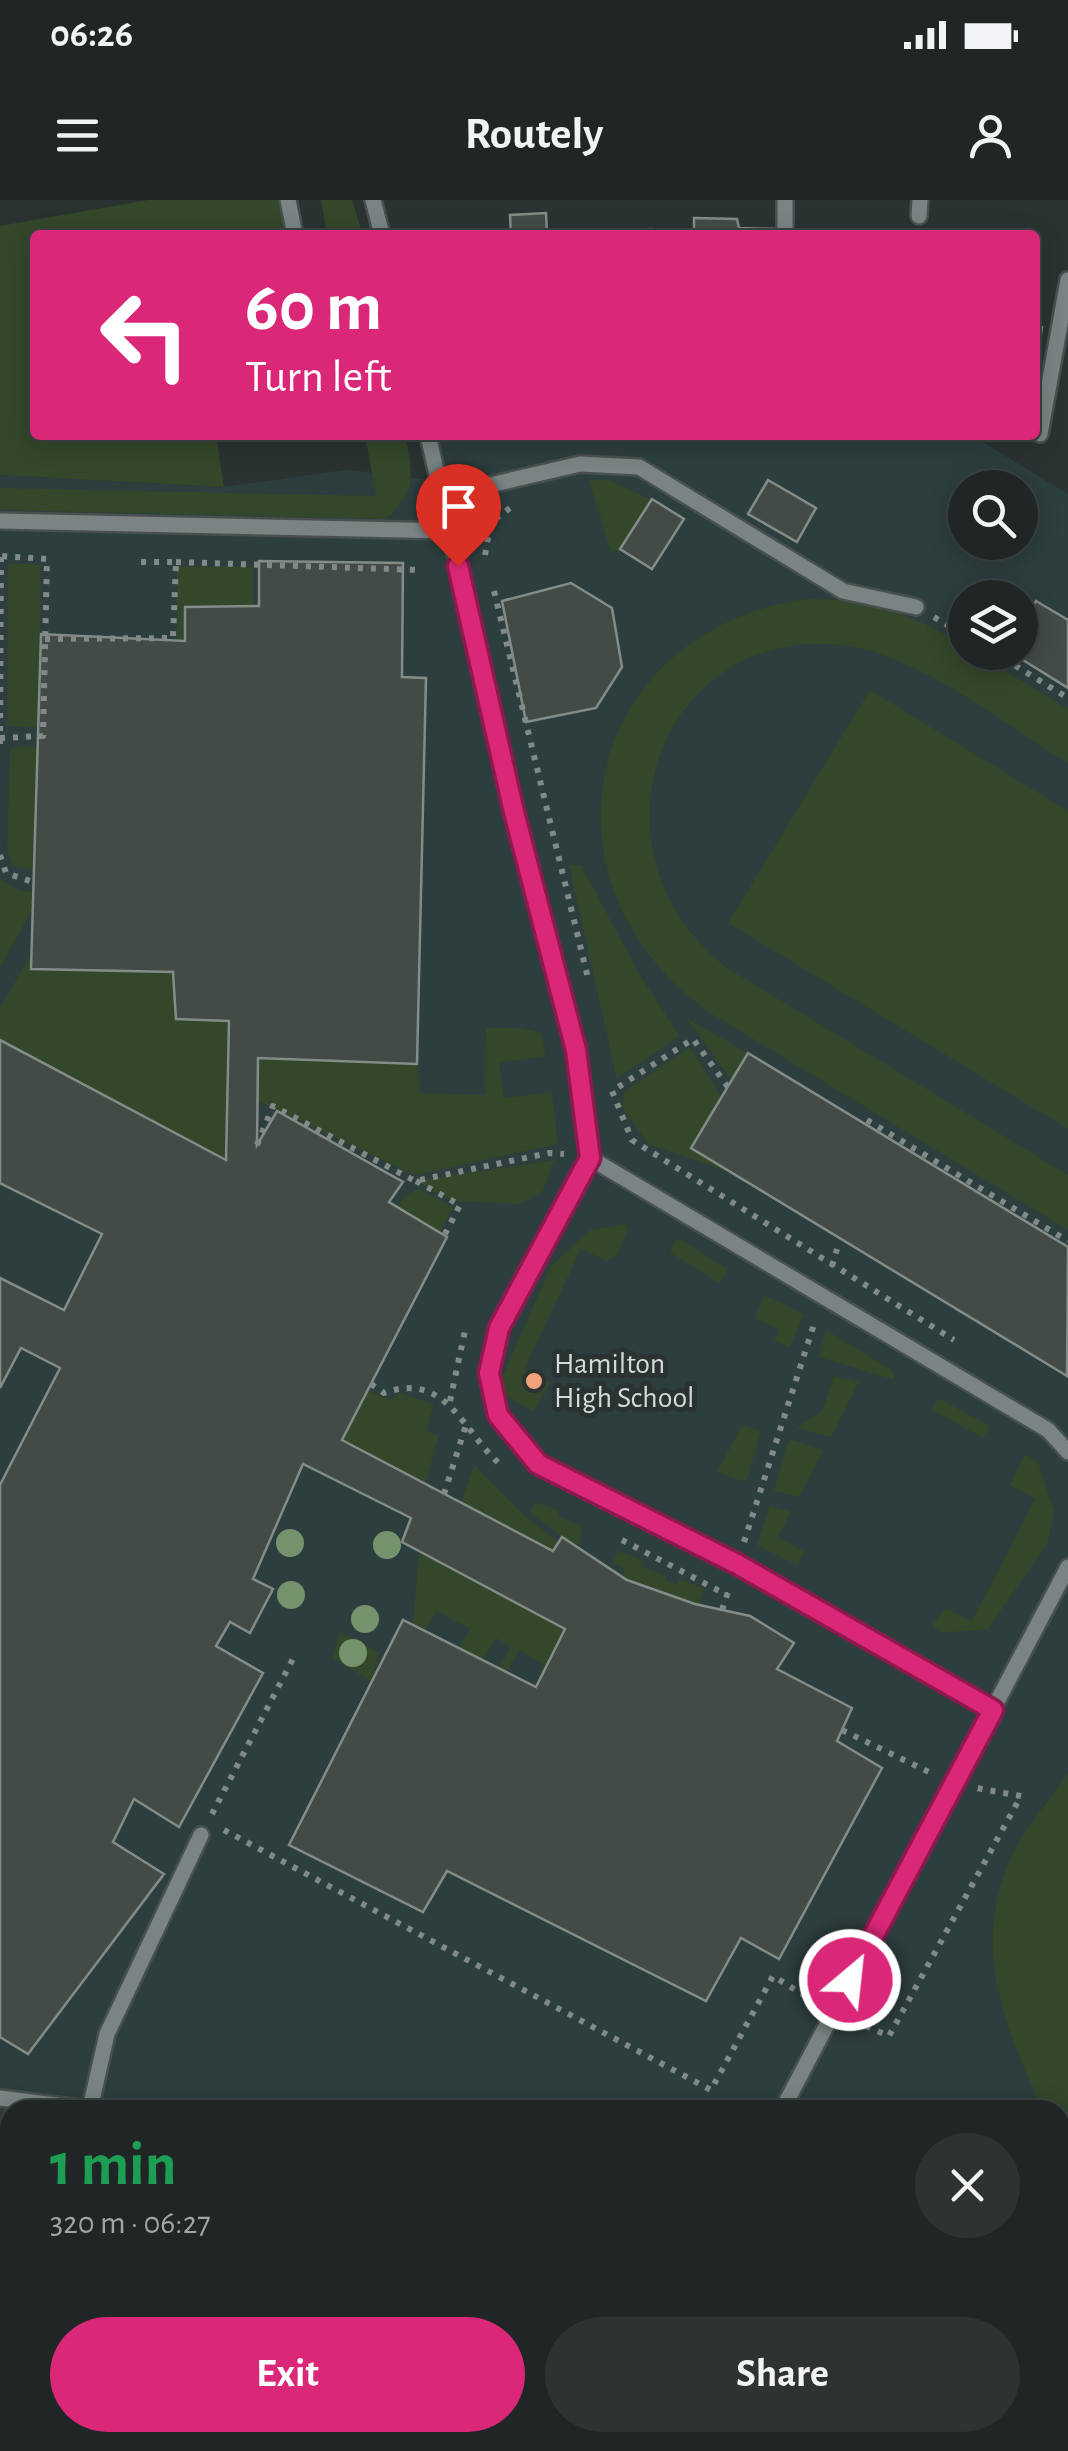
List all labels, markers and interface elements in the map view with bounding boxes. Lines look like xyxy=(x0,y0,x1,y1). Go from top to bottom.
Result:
text: 06:26 xyxy=(50,16,133,54)
icon: menu xyxy=(50,108,105,163)
icon: person xyxy=(963,108,1018,163)
text: Routely xyxy=(465,112,603,157)
icon: left xyxy=(80,270,210,400)
text: 60 m xyxy=(245,273,382,343)
text: Turn left xyxy=(245,355,392,400)
pin xyxy=(416,464,501,567)
map controls xyxy=(948,470,1038,670)
button: search xyxy=(948,470,1038,560)
icon: arrive xyxy=(431,479,486,534)
button: layers xyxy=(948,580,1038,670)
place label: Hamilton High School xyxy=(554,1349,695,1413)
marker: Hamilton High School xyxy=(523,1370,545,1392)
position arrow xyxy=(798,1928,902,2032)
button: close xyxy=(915,2133,1020,2238)
text: 1 min xyxy=(50,2136,176,2196)
text: 320 m · 06:27 xyxy=(50,2207,211,2239)
button: Exit xyxy=(50,2317,525,2432)
button: Share xyxy=(545,2317,1020,2432)

